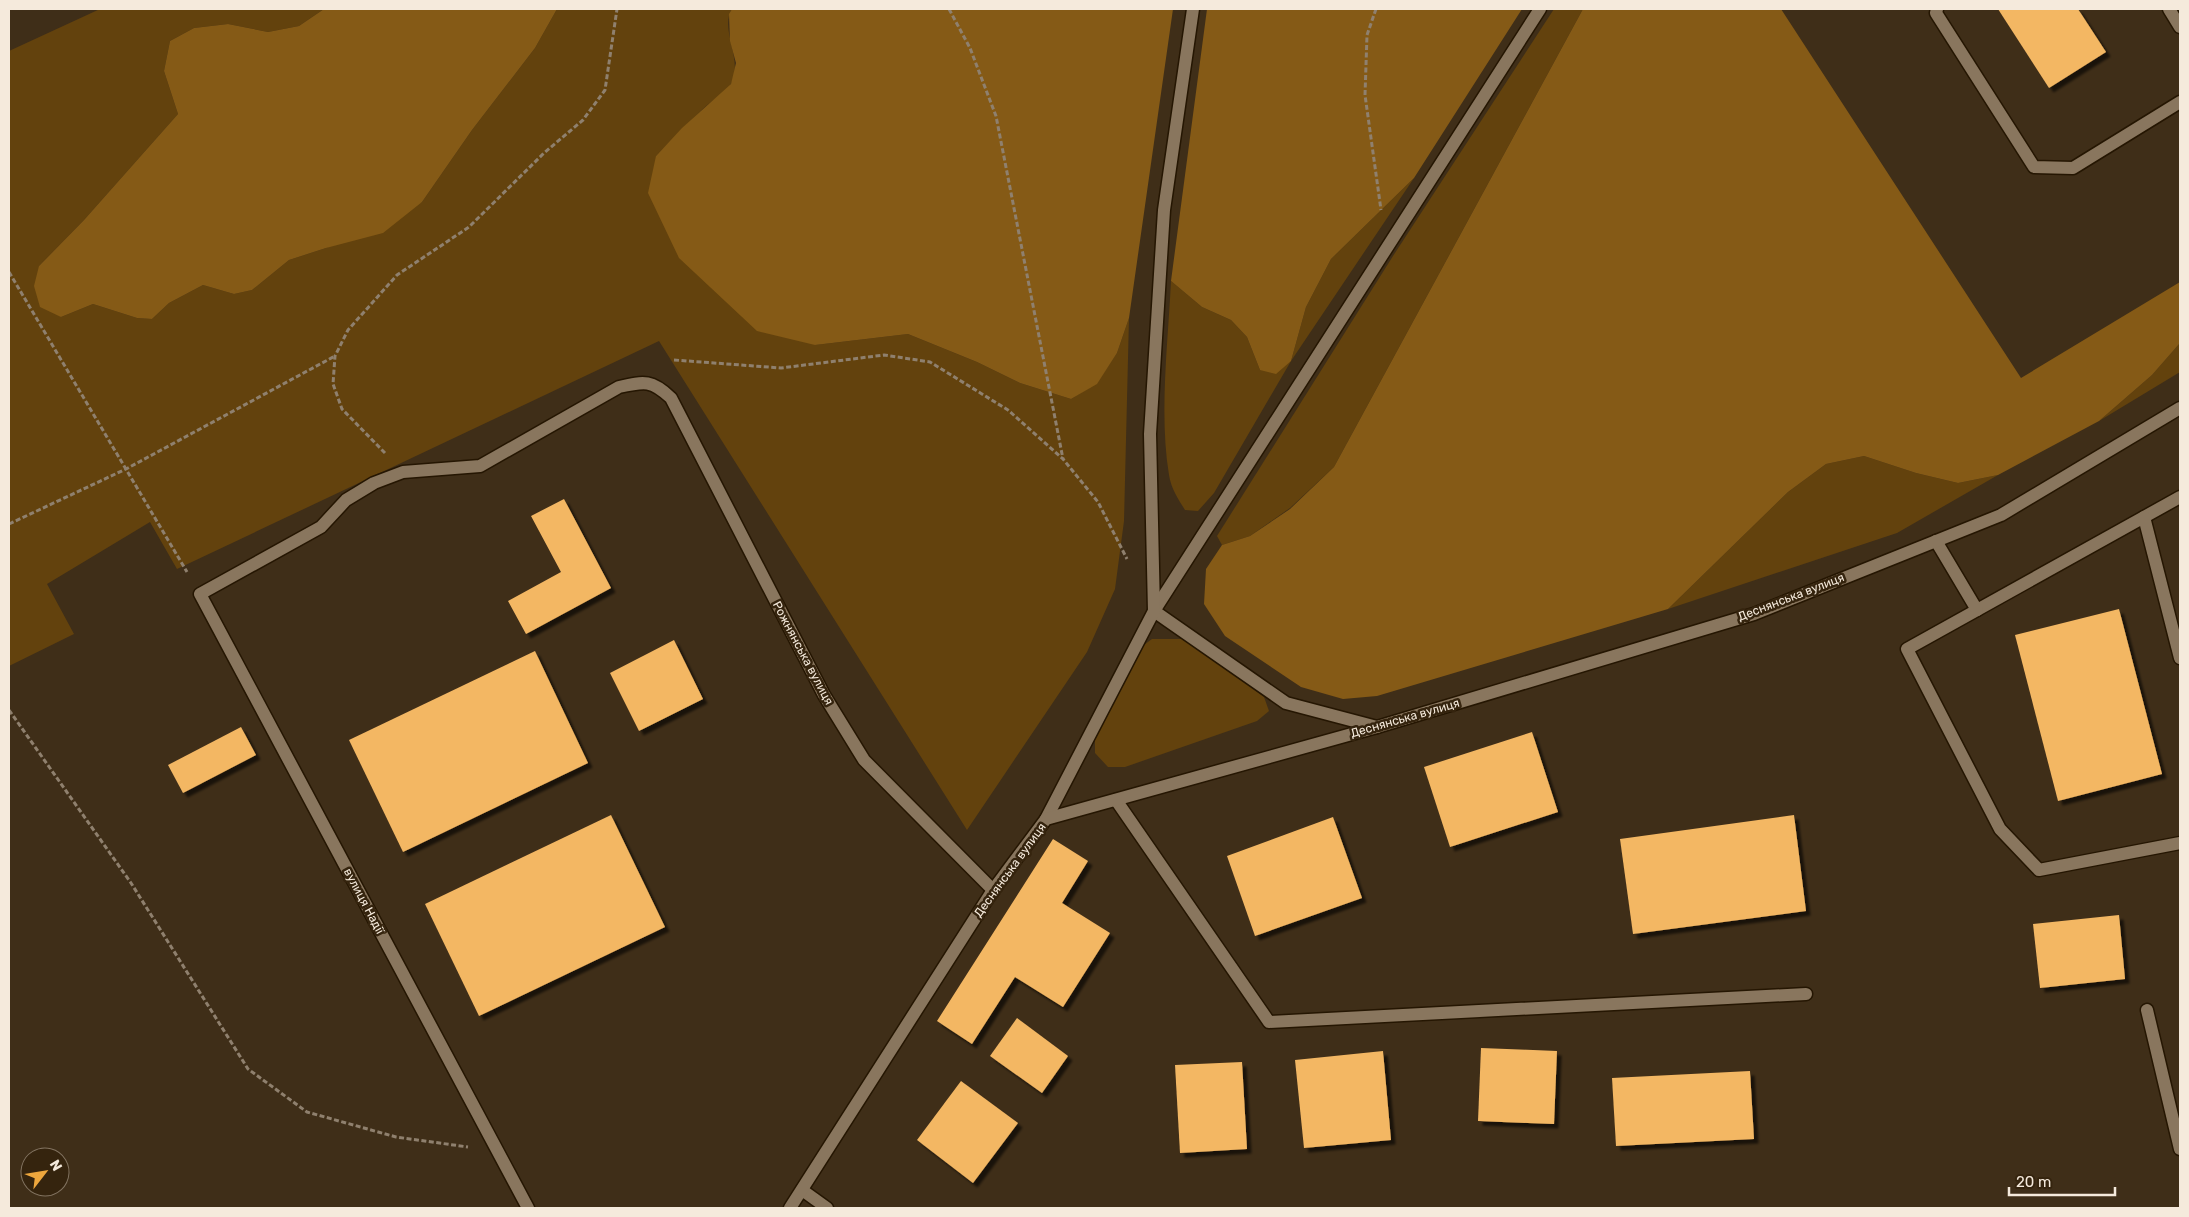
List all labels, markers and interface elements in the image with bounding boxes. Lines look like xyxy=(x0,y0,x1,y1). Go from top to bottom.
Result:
street label: Деснянська вулиця xyxy=(1736,570,1846,624)
street label: Рожнянська вулиця xyxy=(770,599,836,707)
street label: Деснянська вулиця xyxy=(1349,696,1461,740)
street label: Деснянська вулиця xyxy=(971,820,1049,920)
street label: вулиця Надії xyxy=(341,866,388,937)
north arrow xyxy=(20,1147,70,1197)
text: N xyxy=(46,1157,66,1174)
scale bar xyxy=(2009,1164,2115,1196)
text: 20 m xyxy=(2016,1173,2051,1191)

